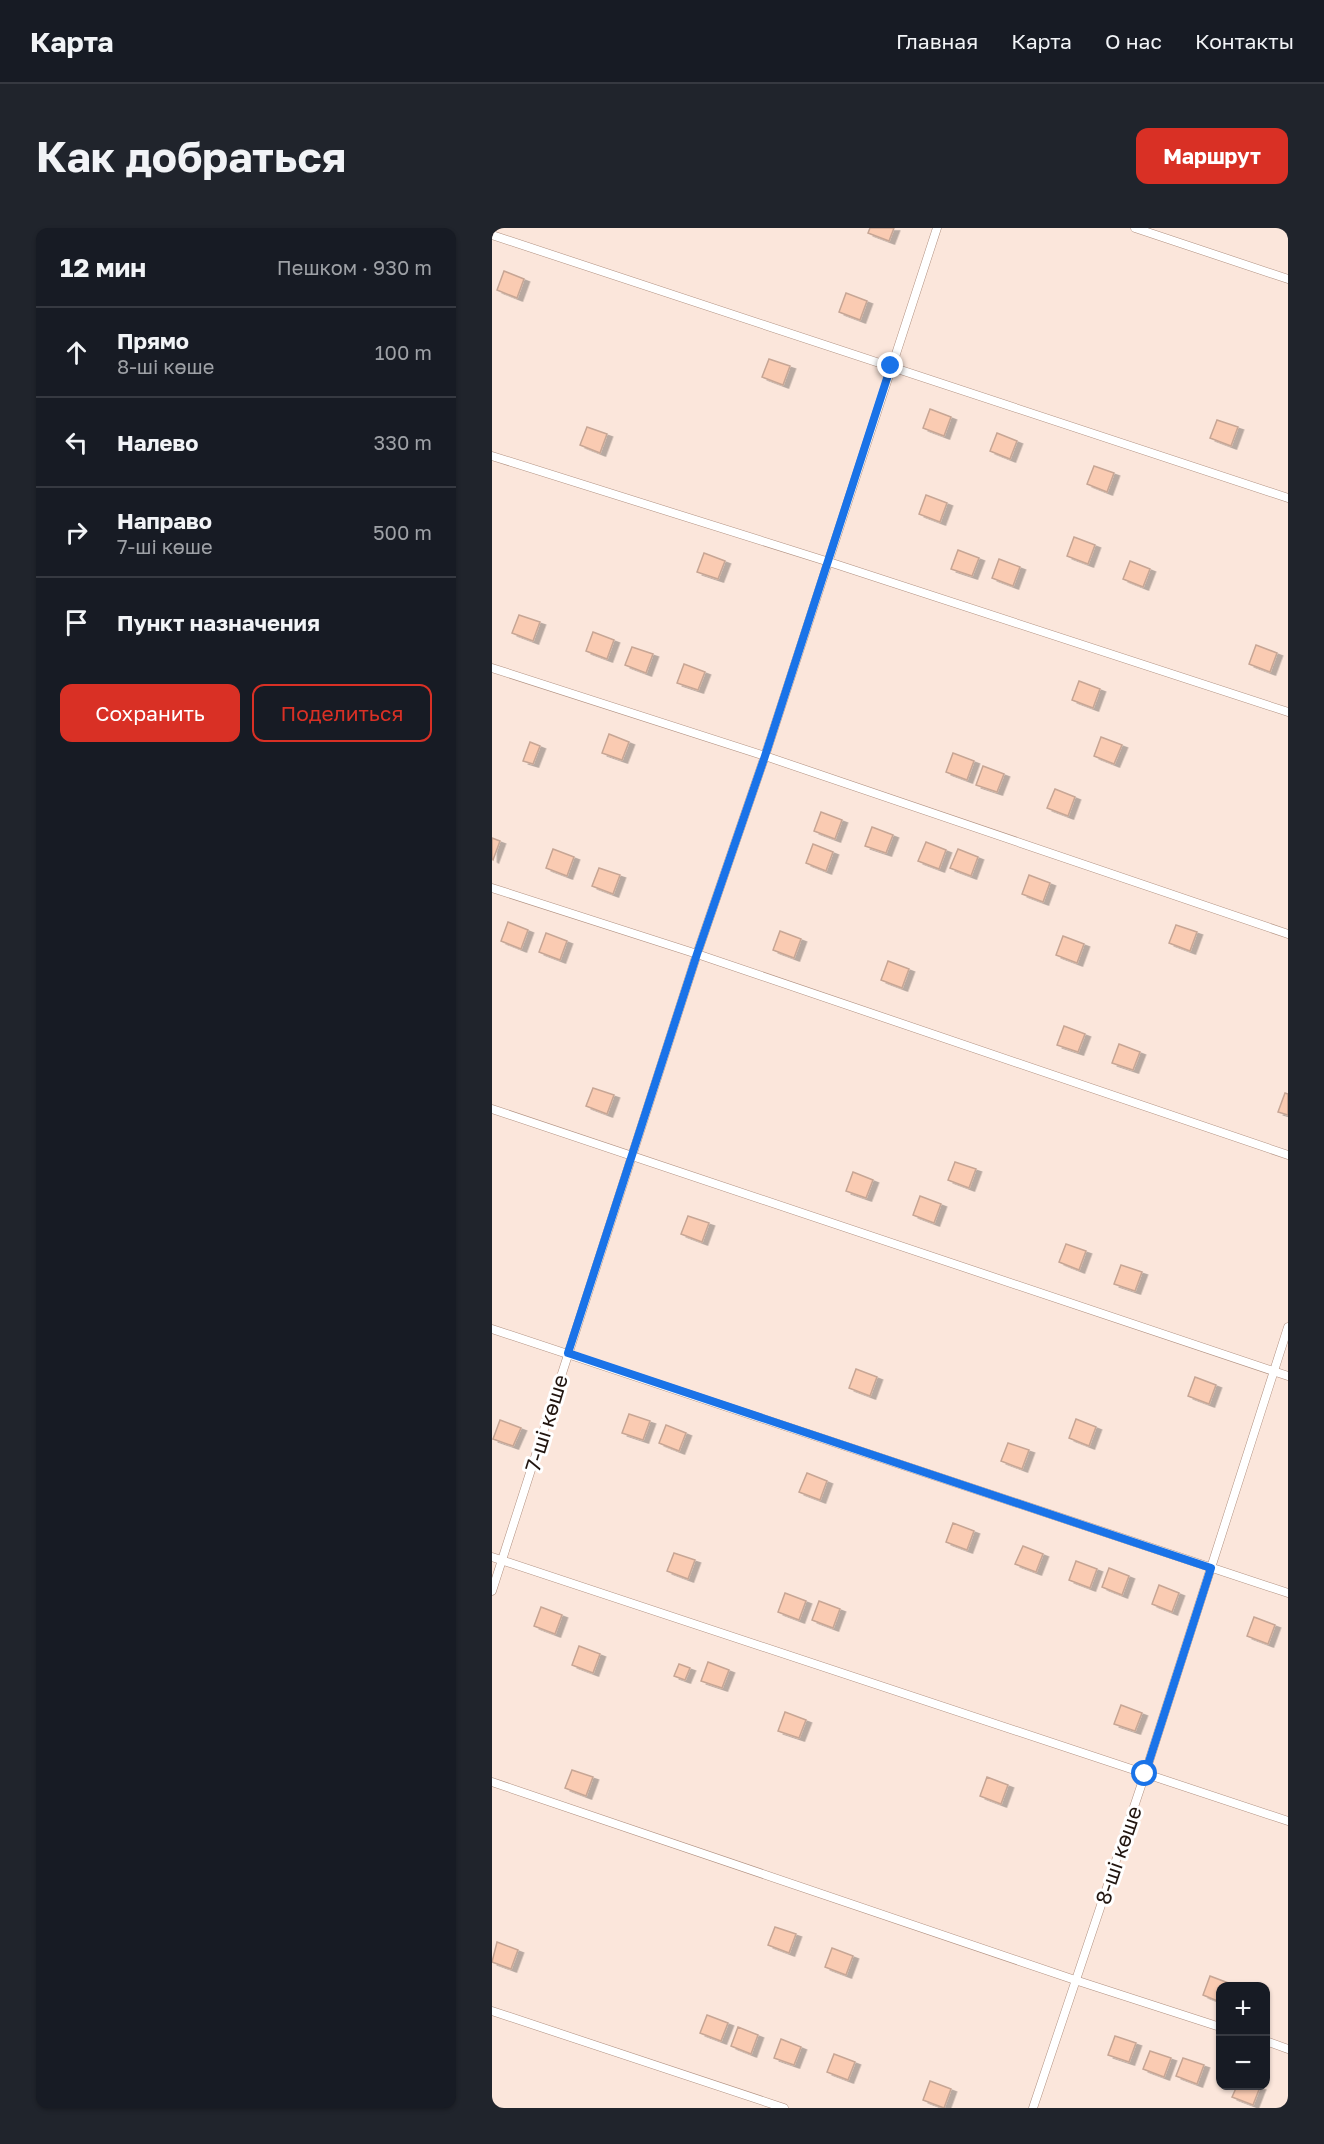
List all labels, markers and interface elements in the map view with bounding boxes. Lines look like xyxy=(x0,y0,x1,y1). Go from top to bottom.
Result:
text: Карта xyxy=(30,25,114,58)
text: Главная xyxy=(896,28,978,54)
text: Карта xyxy=(1011,28,1072,54)
text: О нас xyxy=(1105,28,1162,54)
text: Контакты xyxy=(1195,28,1294,54)
button: Маршрут xyxy=(1136,128,1288,184)
text: Как добраться xyxy=(36,131,346,181)
text: 12 мин xyxy=(60,252,146,283)
text: Пешком · 930 m xyxy=(277,255,432,279)
text: Прямо xyxy=(117,327,189,354)
icon: ahead xyxy=(60,336,93,369)
text: 100 m xyxy=(375,340,432,364)
route end xyxy=(877,352,903,378)
text: 8-ші көше xyxy=(117,354,214,378)
icon: left xyxy=(60,426,93,459)
text: Налево xyxy=(117,429,199,456)
text: 330 m xyxy=(374,430,432,454)
text: Направо xyxy=(117,507,212,534)
icon: right xyxy=(60,516,93,549)
text: 500 m xyxy=(373,520,432,544)
text: 7-ші көше xyxy=(117,534,213,558)
icon: arrive xyxy=(60,606,93,639)
text: Пункт назначения xyxy=(117,609,320,636)
button: Сохранить xyxy=(60,684,240,742)
button: Поделиться xyxy=(252,684,432,742)
street label: 7-ші көше xyxy=(519,1371,573,1475)
route start xyxy=(1131,1760,1157,1786)
street label: 8-ші көше xyxy=(1089,1802,1147,1908)
map controls xyxy=(1216,1982,1270,2090)
button: + xyxy=(1216,1982,1270,2036)
button: − xyxy=(1216,2036,1270,2090)

